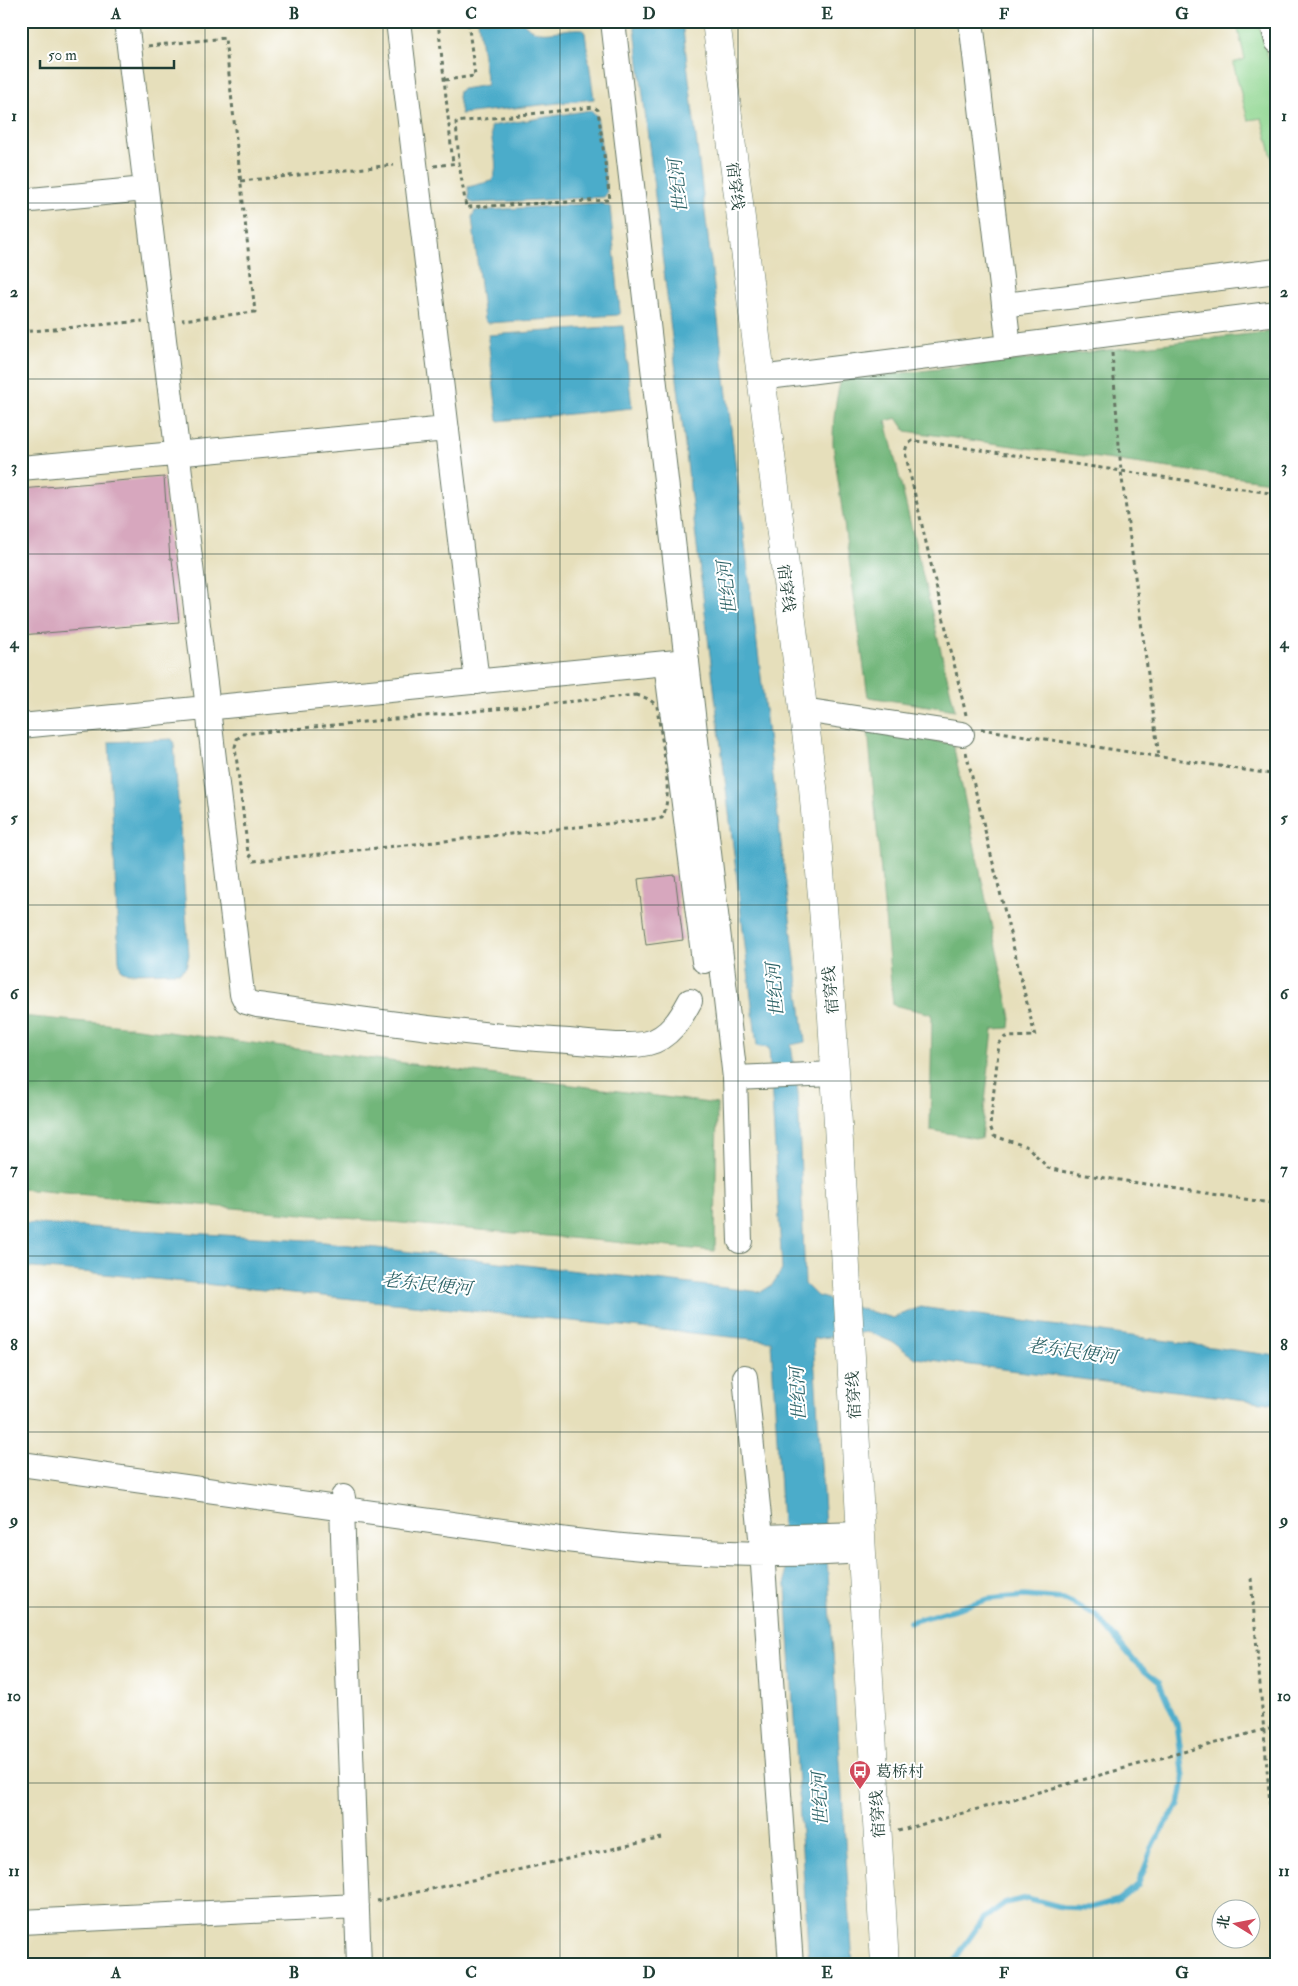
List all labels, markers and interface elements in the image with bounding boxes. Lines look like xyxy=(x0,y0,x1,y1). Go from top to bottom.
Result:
text: A xyxy=(110,4,122,24)
text: B xyxy=(289,4,299,24)
text: C xyxy=(465,4,477,24)
text: D xyxy=(642,4,656,24)
text: E xyxy=(821,4,833,24)
text: F xyxy=(999,4,1009,24)
text: G xyxy=(1175,4,1189,24)
scale bar xyxy=(40,38,174,70)
text: 50 m xyxy=(48,46,77,65)
text: 1 xyxy=(11,106,17,126)
text: 1 xyxy=(1281,106,1287,126)
water label: 世纪河 xyxy=(663,155,693,214)
street label: 宿穿线 xyxy=(722,161,748,211)
text: 2 xyxy=(10,282,18,302)
text: 2 xyxy=(1280,282,1288,302)
text: 3 xyxy=(11,457,17,477)
text: 3 xyxy=(1281,457,1287,477)
water label: 世纪河 xyxy=(712,557,742,616)
street label: 宿穿线 xyxy=(773,563,799,613)
text: 4 xyxy=(9,633,20,653)
text: 4 xyxy=(1279,633,1290,653)
text: 5 xyxy=(10,808,18,828)
text: 5 xyxy=(1280,808,1288,828)
water label: 世纪河 xyxy=(761,959,789,1018)
street label: 宿穿线 xyxy=(819,965,843,1015)
text: 6 xyxy=(10,984,20,1004)
text: 6 xyxy=(1280,984,1290,1004)
text: 7 xyxy=(10,1159,18,1179)
text: 7 xyxy=(1280,1159,1288,1179)
water label: 老东民便河 xyxy=(381,1268,476,1301)
water label: 老东民便河 xyxy=(1026,1334,1121,1370)
text: 8 xyxy=(10,1335,18,1355)
text: 8 xyxy=(1280,1335,1288,1355)
water label: 世纪河 xyxy=(785,1363,811,1422)
street label: 宿穿线 xyxy=(843,1370,865,1419)
text: 9 xyxy=(8,1510,18,1530)
text: 9 xyxy=(1278,1510,1288,1530)
text: 10 xyxy=(7,1686,21,1706)
text: 10 xyxy=(1277,1686,1291,1706)
bus stop icon: 葛桥村 xyxy=(848,1759,872,1790)
place label: 葛桥村 xyxy=(876,1762,924,1782)
water label: 世纪河 xyxy=(807,1768,833,1827)
street label: 宿穿线 xyxy=(867,1789,889,1838)
text: 11 xyxy=(8,1861,20,1881)
text: 11 xyxy=(1278,1861,1290,1881)
north arrow xyxy=(1210,1898,1260,1948)
text: 北 xyxy=(1214,1913,1233,1930)
text: A xyxy=(110,1963,122,1983)
text: B xyxy=(289,1963,299,1983)
text: C xyxy=(465,1963,477,1983)
text: D xyxy=(642,1963,656,1983)
text: E xyxy=(821,1963,833,1983)
text: F xyxy=(999,1963,1009,1983)
text: G xyxy=(1175,1963,1189,1983)

